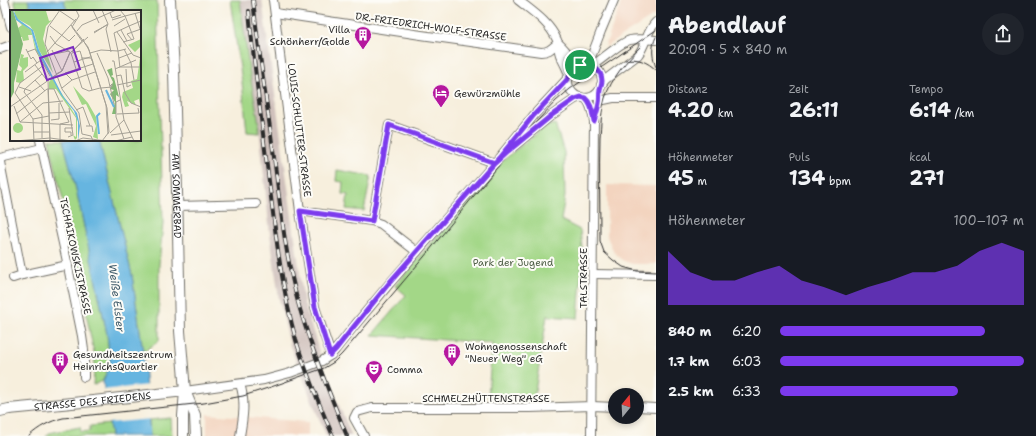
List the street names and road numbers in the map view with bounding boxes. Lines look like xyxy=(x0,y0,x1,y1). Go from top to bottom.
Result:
street label: DR.-FRIEDRICH-WOLF-STRASSE xyxy=(355,9,507,44)
street label: LOUIS-SCHLUTTER-STRASSE xyxy=(285,62,314,198)
street label: AM SOMMERBAD xyxy=(169,153,184,239)
street label: TSCHAIKOWSKISTRASSE xyxy=(57,197,94,316)
street label: TALSTRASSE xyxy=(577,248,590,308)
street label: STRASSE DES FRIEDENS xyxy=(33,389,152,414)
street label: SCHMELZHÜTTENSTRASSE xyxy=(422,392,550,405)

